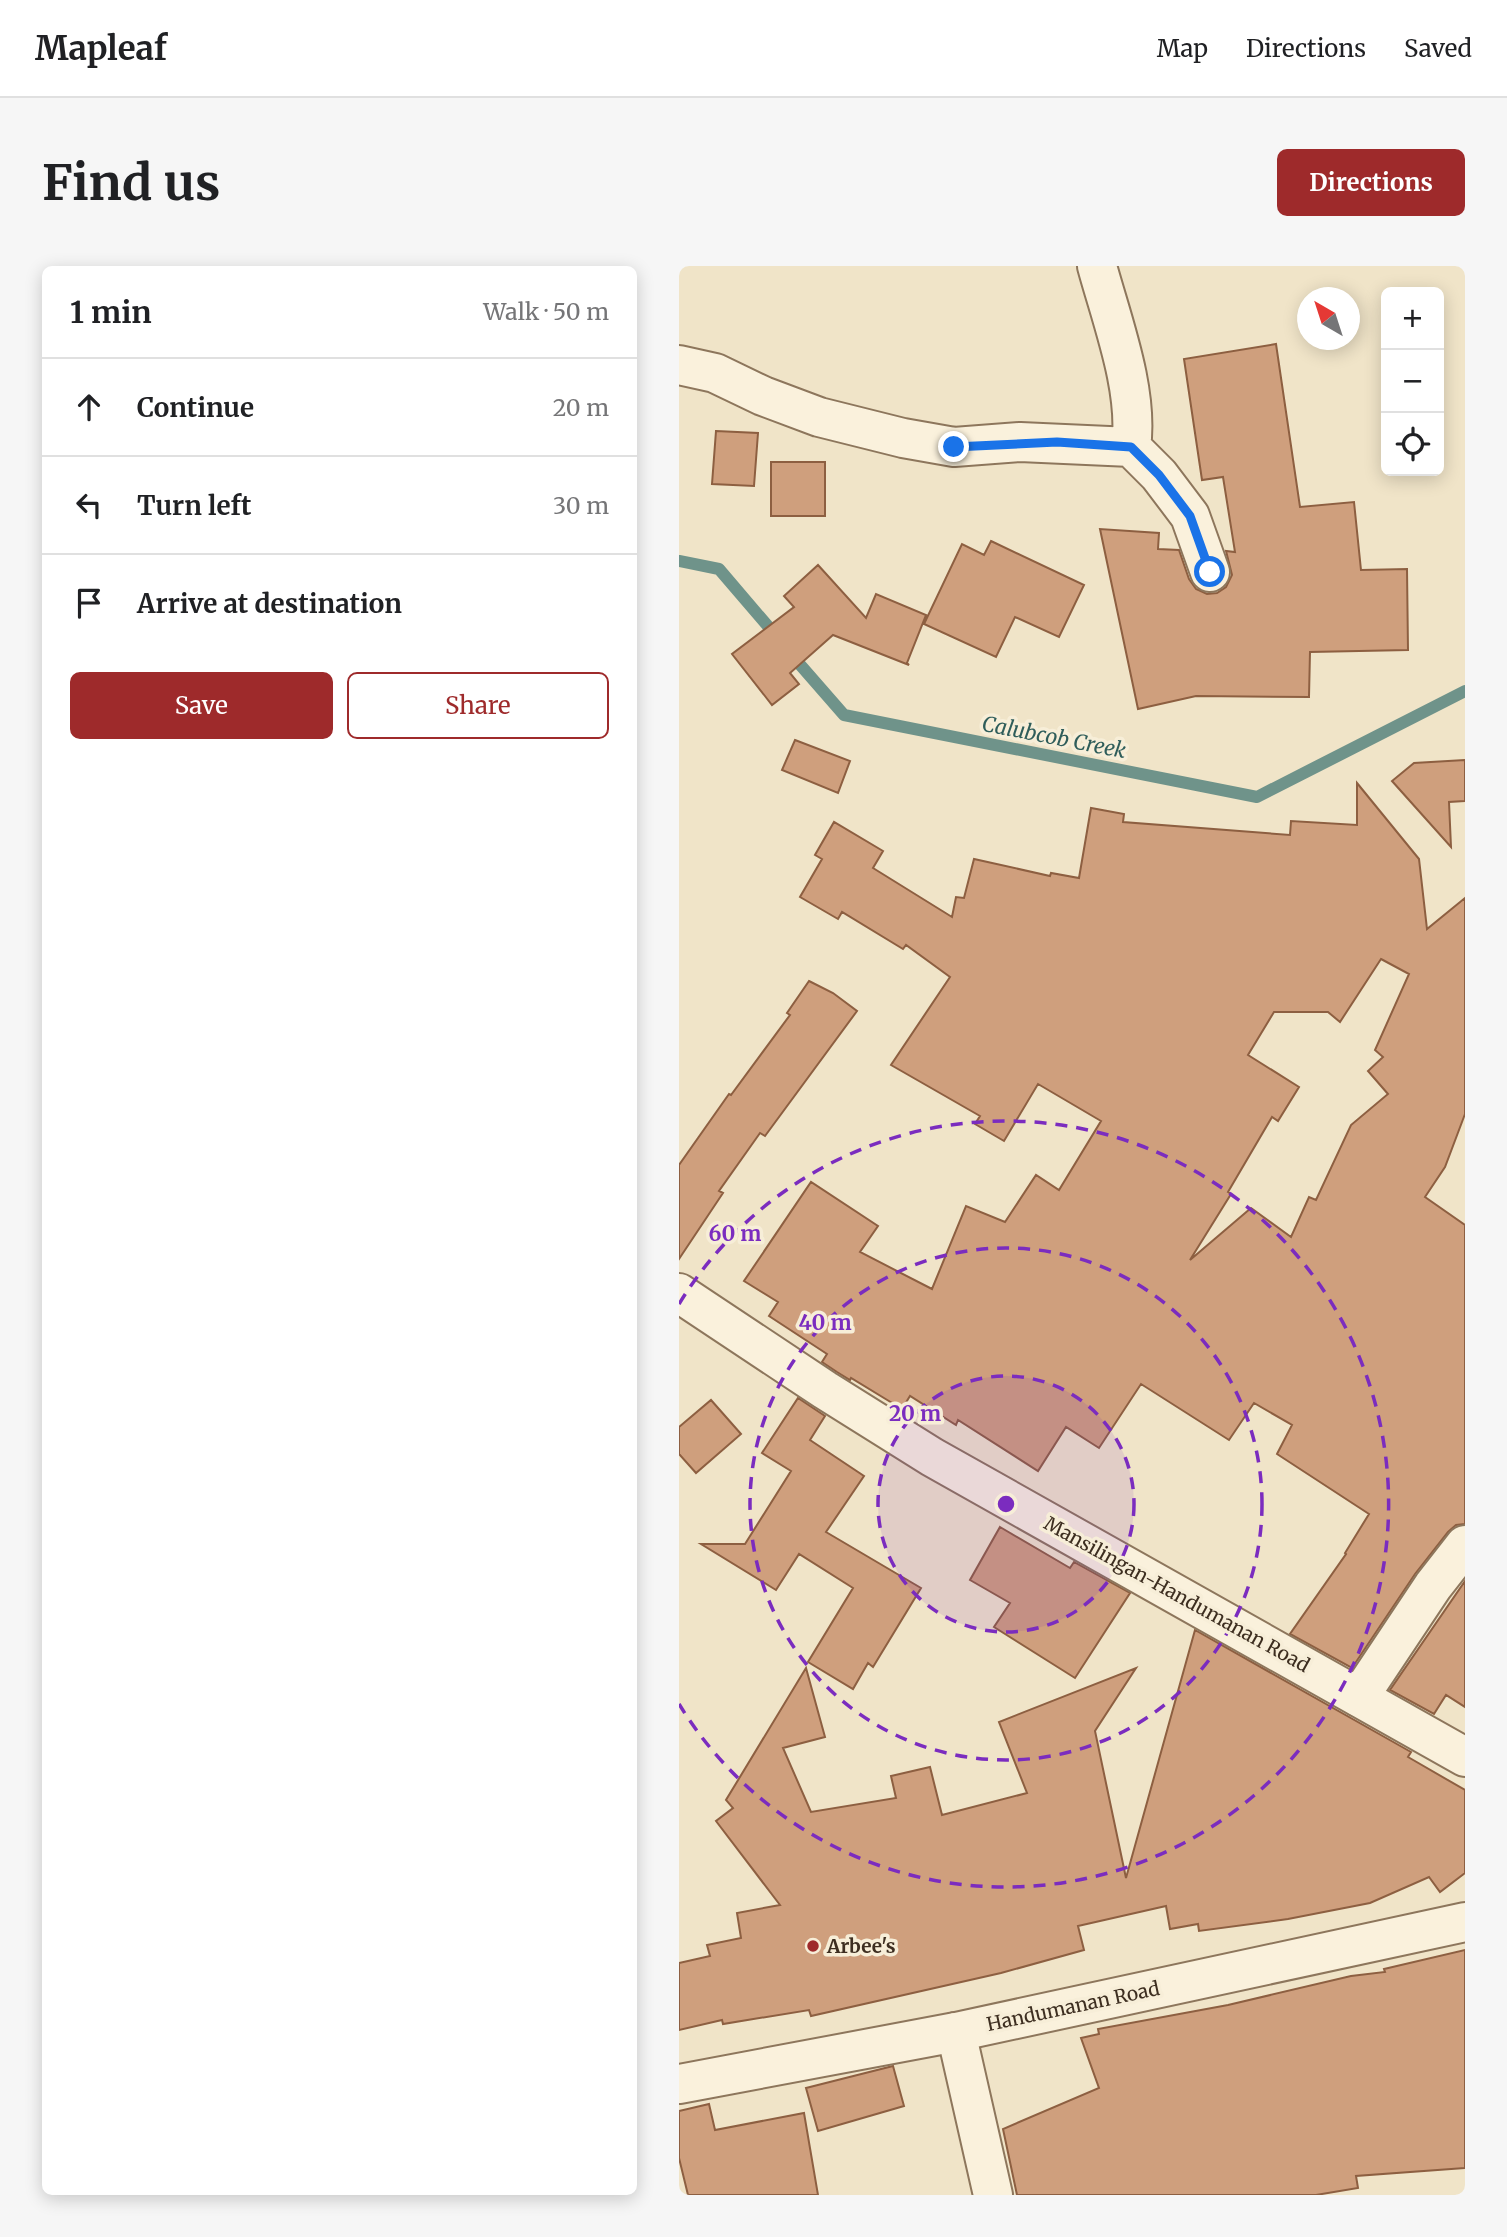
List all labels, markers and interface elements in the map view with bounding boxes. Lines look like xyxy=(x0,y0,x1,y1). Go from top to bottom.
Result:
text: Mapleaf xyxy=(35,28,167,69)
text: Map xyxy=(1157,33,1208,64)
text: Directions xyxy=(1246,33,1366,64)
text: Saved xyxy=(1404,33,1472,64)
button: Directions xyxy=(1277,149,1465,216)
text: Find us xyxy=(42,152,220,213)
north arrow xyxy=(1297,287,1360,350)
map controls xyxy=(1381,287,1444,476)
button: + xyxy=(1381,287,1444,350)
text: 1 min xyxy=(70,293,152,331)
text: Walk · 50 m xyxy=(483,297,609,326)
button: − xyxy=(1381,350,1444,413)
icon: ahead xyxy=(70,388,108,426)
text: Continue xyxy=(137,391,254,424)
text: 20 m xyxy=(553,393,609,422)
button: locate xyxy=(1381,413,1444,476)
route end xyxy=(938,431,969,462)
icon: left xyxy=(70,486,108,524)
text: Turn left xyxy=(137,489,251,522)
text: 30 m xyxy=(553,491,609,520)
route start xyxy=(1194,556,1225,587)
icon: arrive xyxy=(70,584,108,622)
text: Arrive at destination xyxy=(137,587,402,620)
button: Save xyxy=(70,672,333,739)
button: Share xyxy=(347,672,609,739)
water label: Calubcob Creek xyxy=(980,710,1129,764)
text: 60 m xyxy=(709,1220,761,1247)
text: 40 m xyxy=(798,1309,852,1336)
text: 20 m xyxy=(889,1400,941,1427)
centre of rings xyxy=(994,1492,1018,1516)
street label: Mansilingan-Handumanan Road xyxy=(1040,1511,1314,1677)
place label: Arbee's xyxy=(826,1934,896,1958)
marker: Arbee's xyxy=(805,1938,821,1954)
street label: Handumanan Road xyxy=(984,1976,1162,2036)

